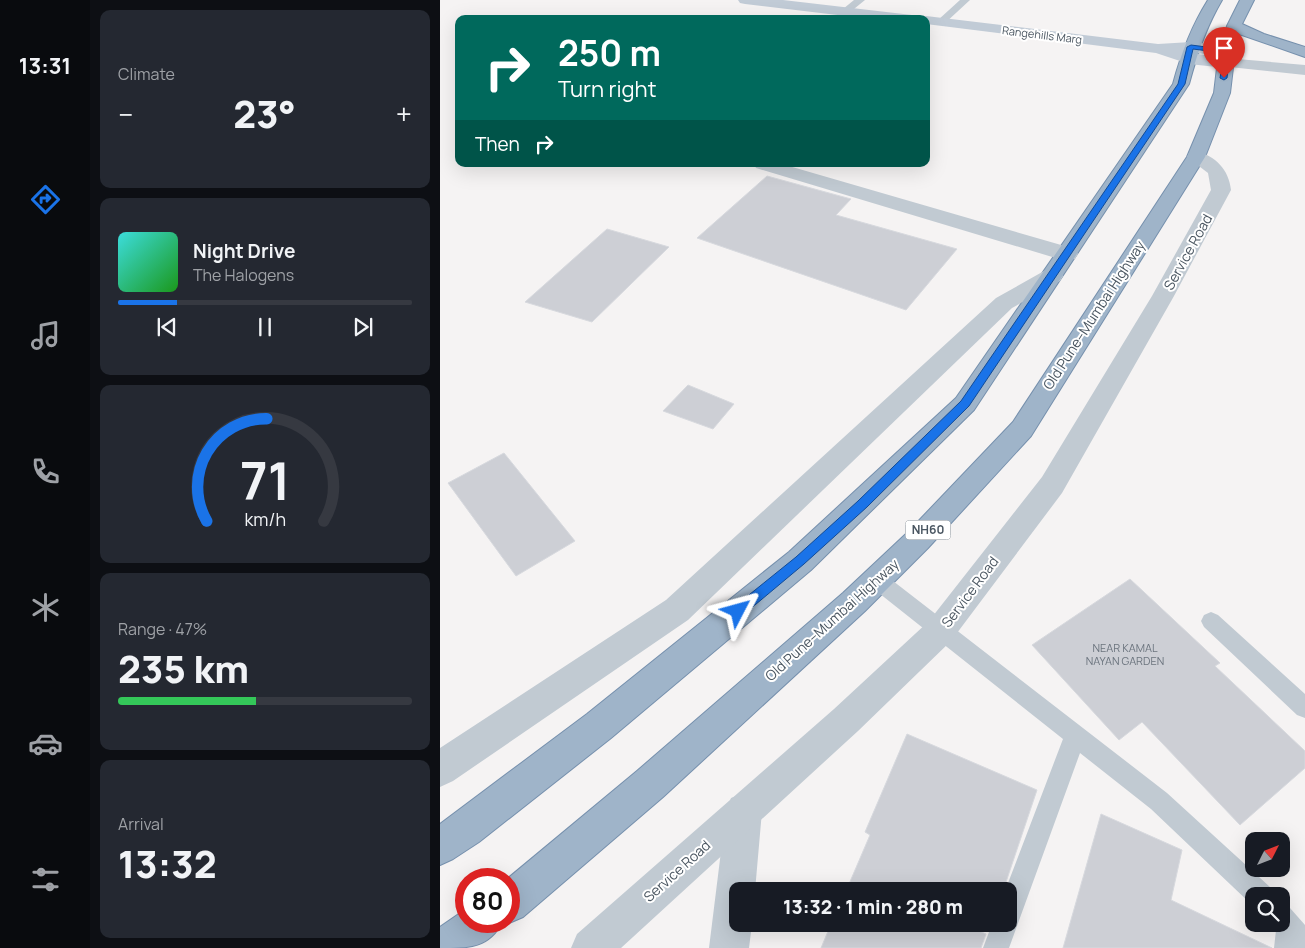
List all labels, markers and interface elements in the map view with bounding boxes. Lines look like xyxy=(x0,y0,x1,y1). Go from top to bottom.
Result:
street label: Rangehills Marg xyxy=(1001,22,1083,47)
pin xyxy=(1203,27,1245,78)
text: 250 m xyxy=(558,29,661,77)
icon: arrive xyxy=(1210,34,1238,62)
icon: right xyxy=(475,35,540,100)
text: 13:31 xyxy=(19,51,71,81)
text: Climate xyxy=(118,63,175,85)
text: Turn right xyxy=(558,74,656,104)
text: 23° xyxy=(233,87,296,139)
text: − xyxy=(118,95,133,133)
text: + xyxy=(396,95,412,133)
icon: right xyxy=(530,130,558,158)
text: Then xyxy=(475,131,520,157)
icon: directions xyxy=(28,182,63,217)
street label: Service Road xyxy=(1159,210,1216,293)
street label: Old Pune–Mumbai Highway xyxy=(1038,236,1149,393)
text: Night Drive xyxy=(193,238,295,264)
text: The Halogens xyxy=(193,264,294,286)
icon: previous xyxy=(153,313,181,341)
icon: pause xyxy=(251,313,279,341)
icon: next xyxy=(349,313,377,341)
icon: music xyxy=(28,318,63,353)
text: 71 xyxy=(240,445,290,516)
icon: phone xyxy=(28,454,63,489)
text: km/h xyxy=(244,507,286,531)
road number: NH60 xyxy=(906,520,950,540)
street label: Service Road xyxy=(937,552,1002,631)
street label: Old Pune–Mumbai Highway xyxy=(761,554,903,685)
position arrow xyxy=(711,584,763,636)
icon: climate xyxy=(28,590,63,625)
text: Range · 47% xyxy=(118,618,207,640)
house number: NEAR KAMAL NAYAN GARDEN xyxy=(1086,640,1164,668)
text: 235 km xyxy=(118,642,249,694)
icon: car xyxy=(28,726,63,761)
text: Arrival xyxy=(118,813,164,835)
north arrow xyxy=(1245,832,1290,878)
map controls xyxy=(1245,832,1290,932)
street label: Service Road xyxy=(639,835,714,906)
text: 13:32 xyxy=(118,837,217,889)
icon: filters xyxy=(28,862,63,897)
speed limit sign: 80 xyxy=(455,868,520,933)
button: search xyxy=(1245,887,1290,932)
text: 13:32 · 1 min · 280 m xyxy=(783,894,963,920)

